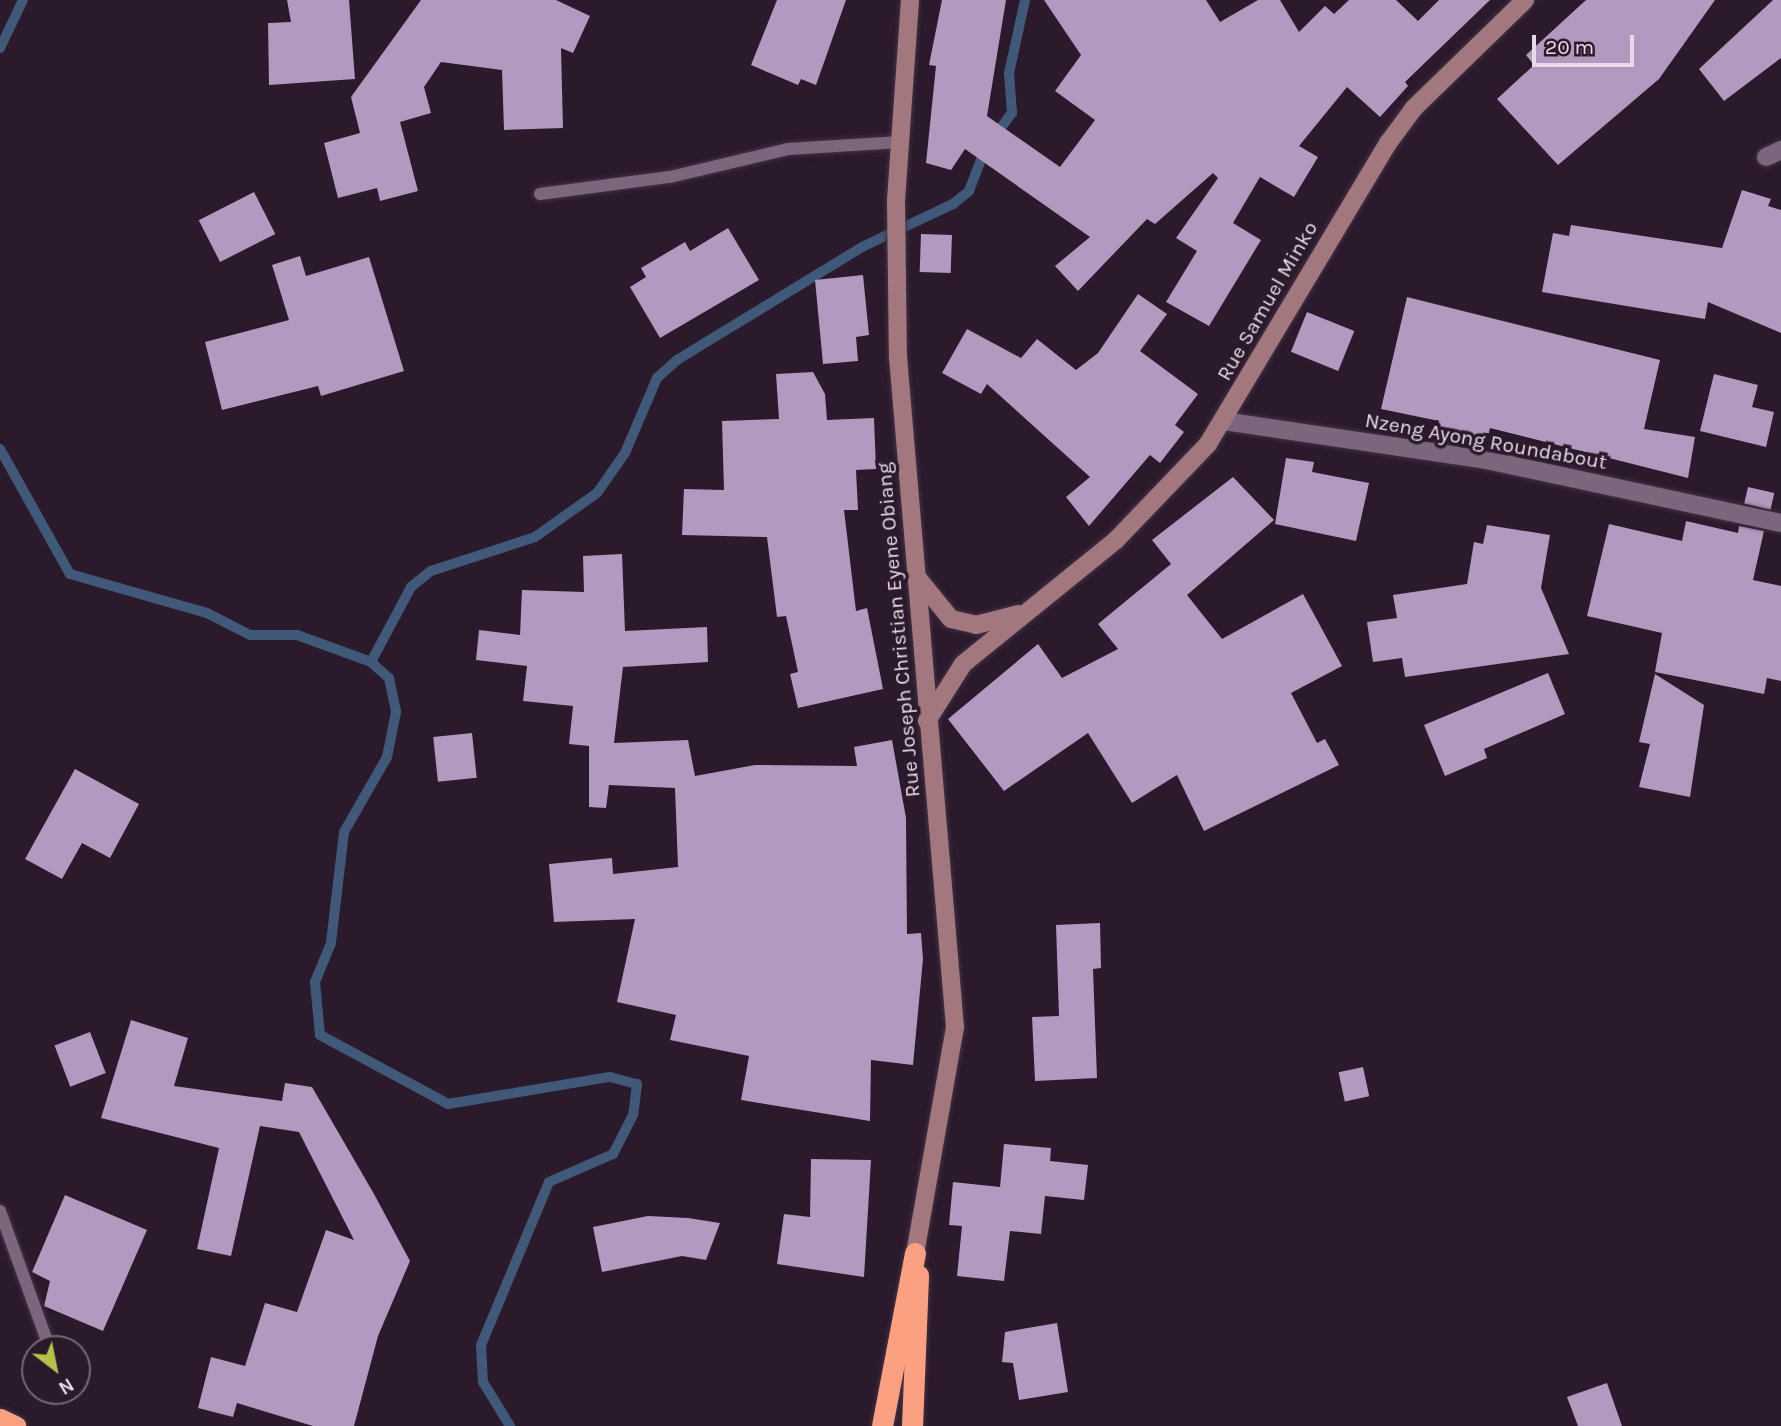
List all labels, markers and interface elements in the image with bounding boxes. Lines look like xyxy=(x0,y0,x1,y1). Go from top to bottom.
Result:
scale bar xyxy=(1536,21,1638,65)
text: 20 m xyxy=(1545,35,1594,59)
street label: Rue Samuel Minko xyxy=(1211,217,1323,385)
street label: Nzeng Ayong Roundabout xyxy=(1363,407,1609,475)
street label: Rue Joseph Christian Eyene Obiang xyxy=(871,462,925,798)
north arrow xyxy=(21,1335,91,1405)
text: N xyxy=(54,1373,78,1399)

